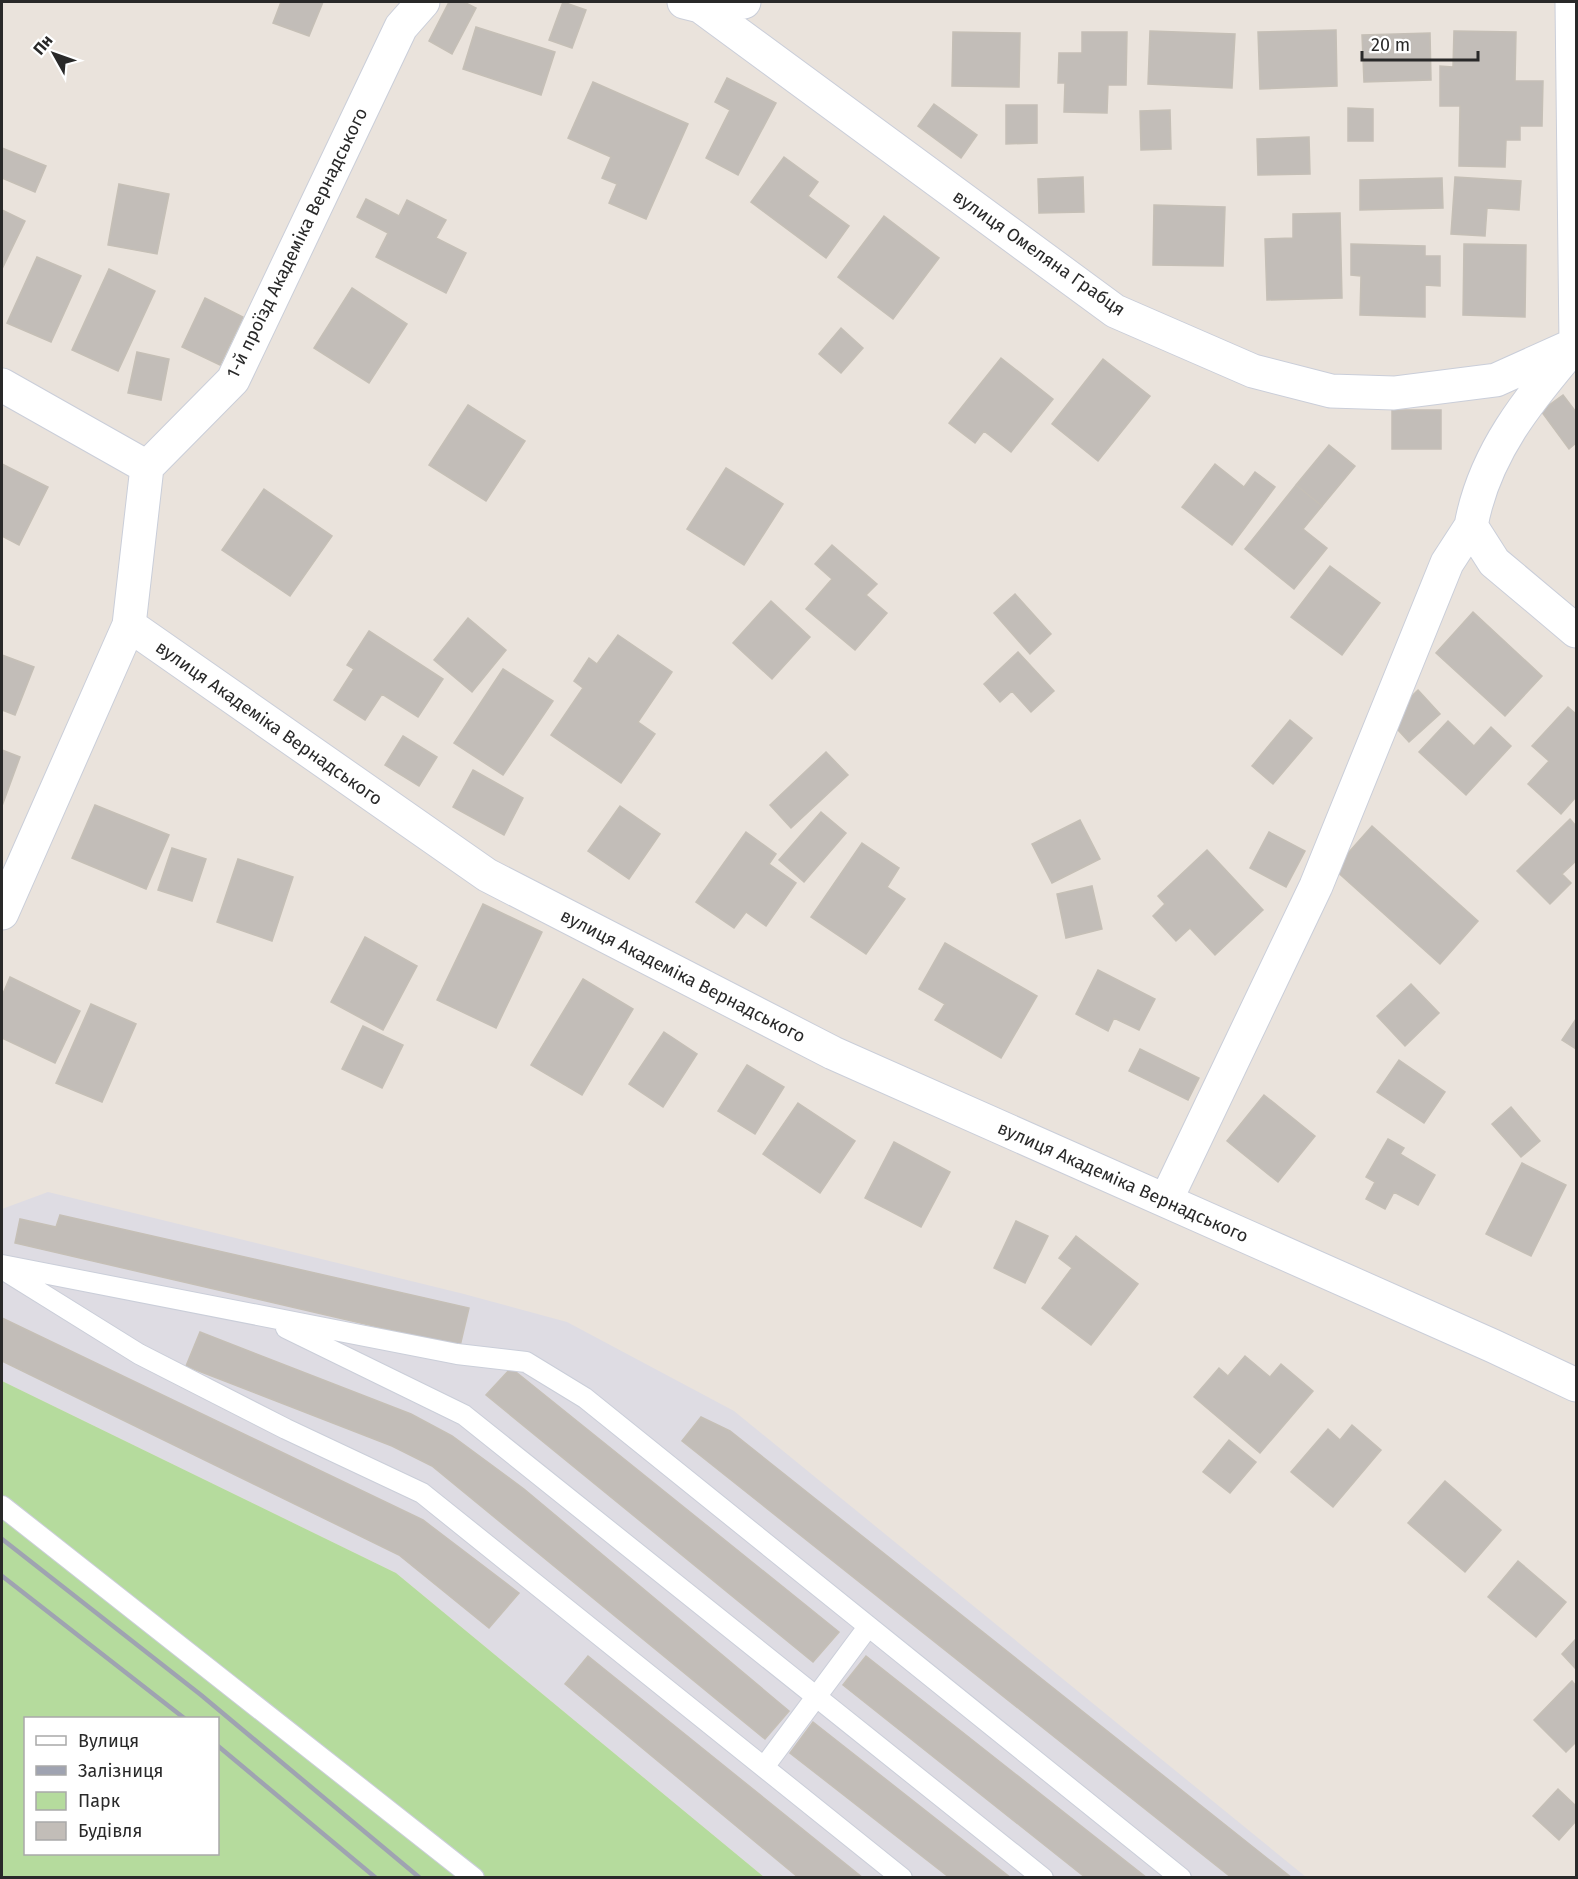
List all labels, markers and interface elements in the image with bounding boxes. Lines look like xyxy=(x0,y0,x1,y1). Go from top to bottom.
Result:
north arrow xyxy=(24,24,84,84)
scale bar xyxy=(1362,24,1478,62)
text: Пн xyxy=(29,31,57,58)
text: 20 m xyxy=(1371,34,1410,56)
street label: 1-й проїзд Академіка Вернадського xyxy=(222,104,372,382)
street label: вулиця Омеляна Грабця xyxy=(949,185,1129,321)
street label: вулиця Академіка Вернадського xyxy=(151,636,387,810)
street label: вулиця Академіка Вернадського xyxy=(557,904,809,1048)
street label: вулиця Академіка Вернадського xyxy=(994,1117,1252,1247)
legend xyxy=(24,1717,219,1855)
text: Вулиця xyxy=(78,1730,139,1752)
text: Залізниця xyxy=(78,1760,164,1782)
text: Парк xyxy=(78,1790,121,1812)
text: Будівля xyxy=(78,1820,142,1842)

